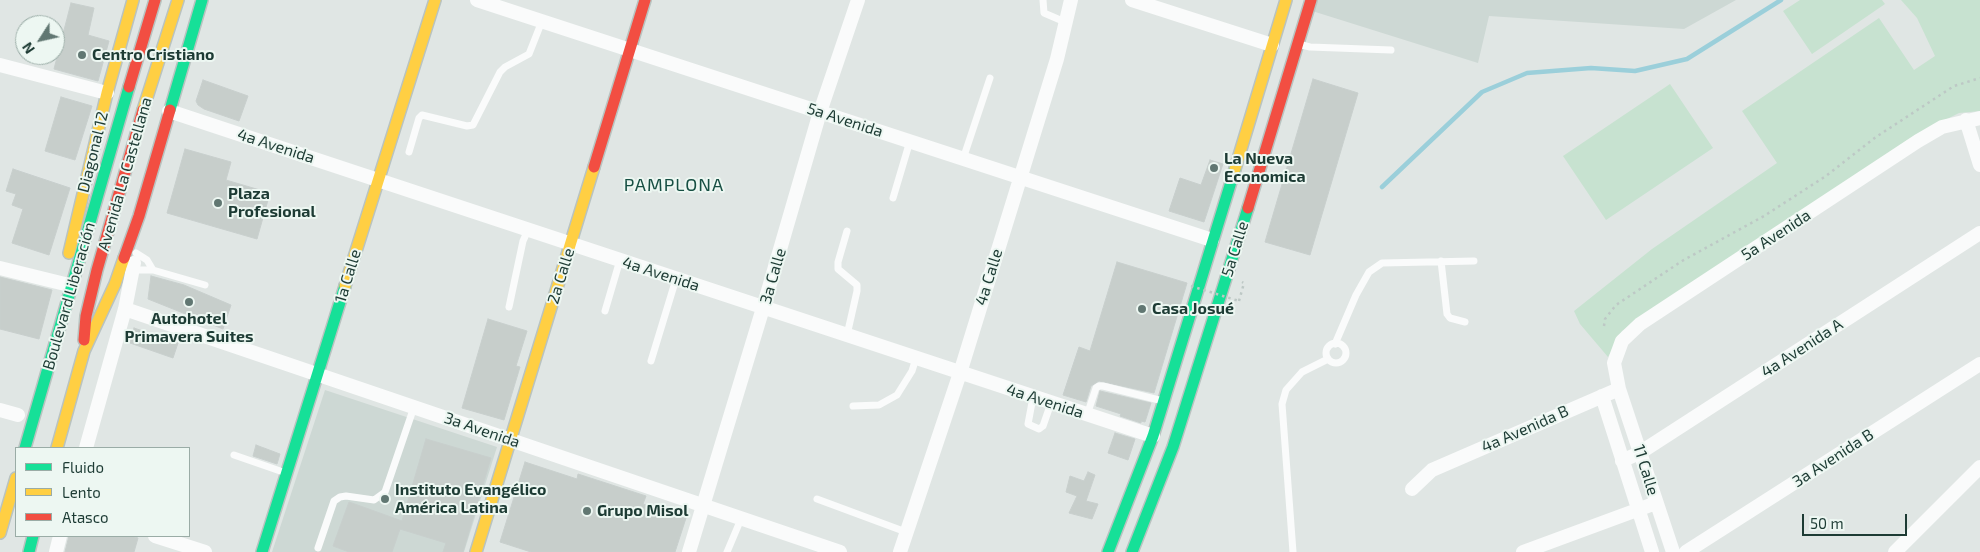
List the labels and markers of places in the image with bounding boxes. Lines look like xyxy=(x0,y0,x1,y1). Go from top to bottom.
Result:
place label: Centro Cristiano xyxy=(92,45,215,65)
marker: Centro Cristiano xyxy=(76,49,88,61)
place label: La Nueva Economica xyxy=(1224,149,1306,187)
marker: La Nueva Economica xyxy=(1208,162,1220,174)
place label: Plaza Profesional xyxy=(228,184,316,222)
marker: Plaza Profesional xyxy=(212,197,224,209)
marker: Autohotel Primavera Suites xyxy=(183,296,195,308)
place label: Casa Josué xyxy=(1152,299,1234,319)
marker: Casa Josué xyxy=(1136,303,1148,315)
place label: Autohotel Primavera Suites xyxy=(125,309,253,347)
place label: Instituto Evangélico América Latina xyxy=(395,480,547,518)
marker: Instituto Evangélico América Latina xyxy=(379,493,391,505)
place label: Grupo Misol xyxy=(597,501,688,521)
marker: Grupo Misol xyxy=(581,505,593,517)

